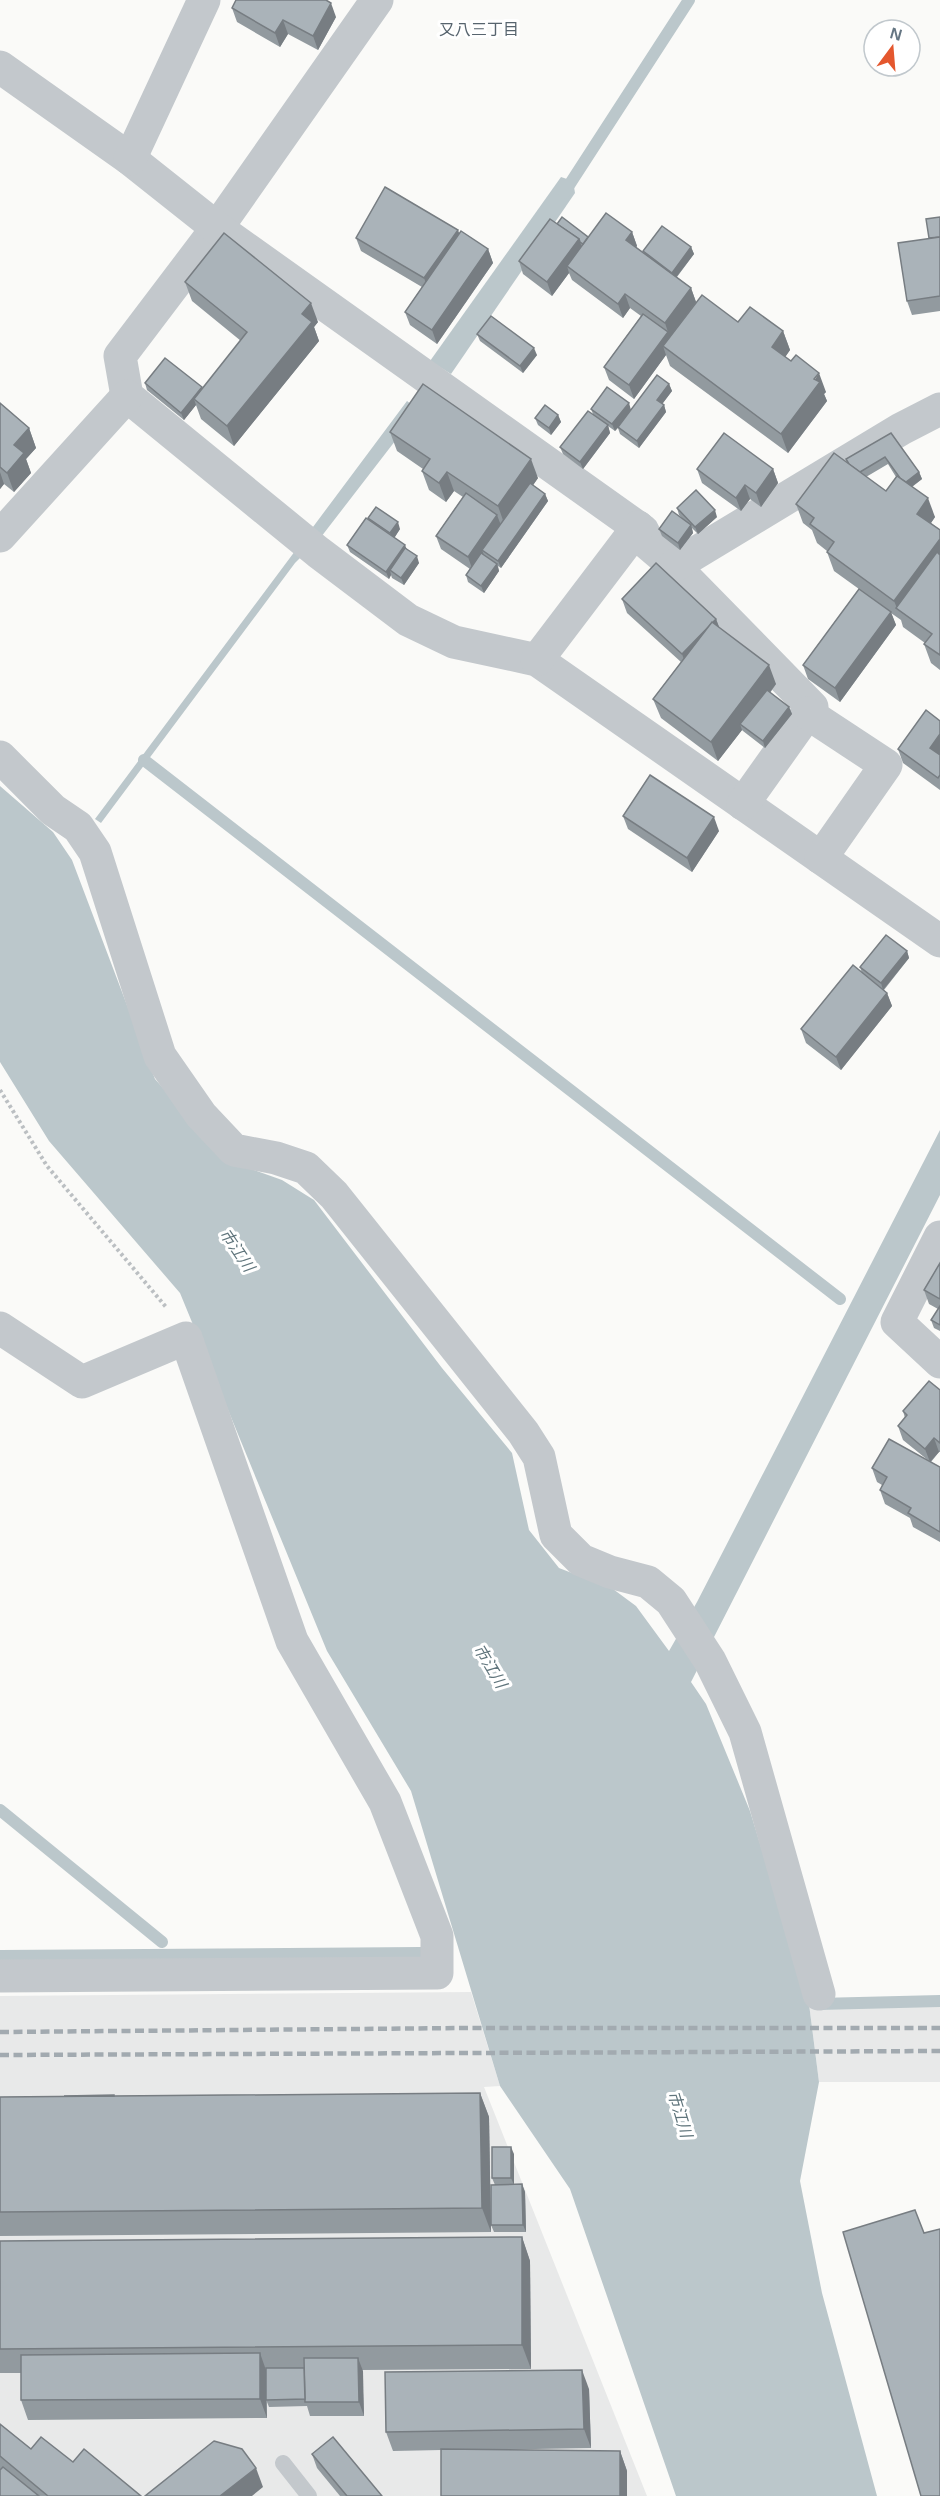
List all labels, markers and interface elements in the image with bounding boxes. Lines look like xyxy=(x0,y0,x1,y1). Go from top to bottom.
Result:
north arrow xyxy=(862,18,922,78)
district label: 又八三丁目 xyxy=(439,21,519,38)
text: N xyxy=(888,24,904,44)
water label: 市江川 xyxy=(217,1225,259,1276)
water label: 市江川 xyxy=(470,1641,511,1693)
water label: 市江川 xyxy=(665,2089,696,2141)

